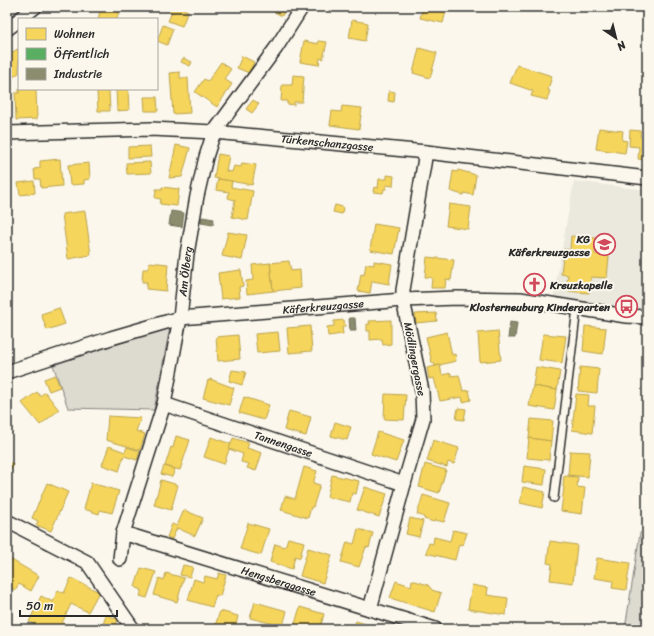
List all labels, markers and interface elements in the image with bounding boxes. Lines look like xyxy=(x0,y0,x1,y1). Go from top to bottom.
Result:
legend xyxy=(18,18,158,90)
north arrow xyxy=(596,18,636,58)
text: Wohnen xyxy=(54,23,95,45)
text: N xyxy=(613,35,631,56)
text: Öffentlich xyxy=(54,43,109,65)
text: Industrie xyxy=(53,63,102,85)
street label: Türkenschanzgasse xyxy=(280,129,375,157)
place label: KG Käferkreuzgasse xyxy=(508,230,590,262)
school or university icon: KG Käferkreuzgasse xyxy=(592,232,618,258)
street label: Am Ölberg xyxy=(173,244,198,298)
church icon: Kreuzkapelle xyxy=(522,272,548,298)
place label: Kreuzkapelle xyxy=(549,276,613,295)
street label: Käferkreuzgasse xyxy=(282,294,365,320)
bus stop icon: Klosterneuburg Kindergarten xyxy=(613,294,639,320)
place label: Klosterneuburg Kindergarten xyxy=(469,298,610,317)
street label: Mödlingergasse xyxy=(398,320,431,398)
street label: Tannengasse xyxy=(252,426,315,463)
street label: Hengsberggasse xyxy=(239,561,319,602)
scale bar xyxy=(20,592,117,618)
text: 50 m xyxy=(26,595,53,617)

